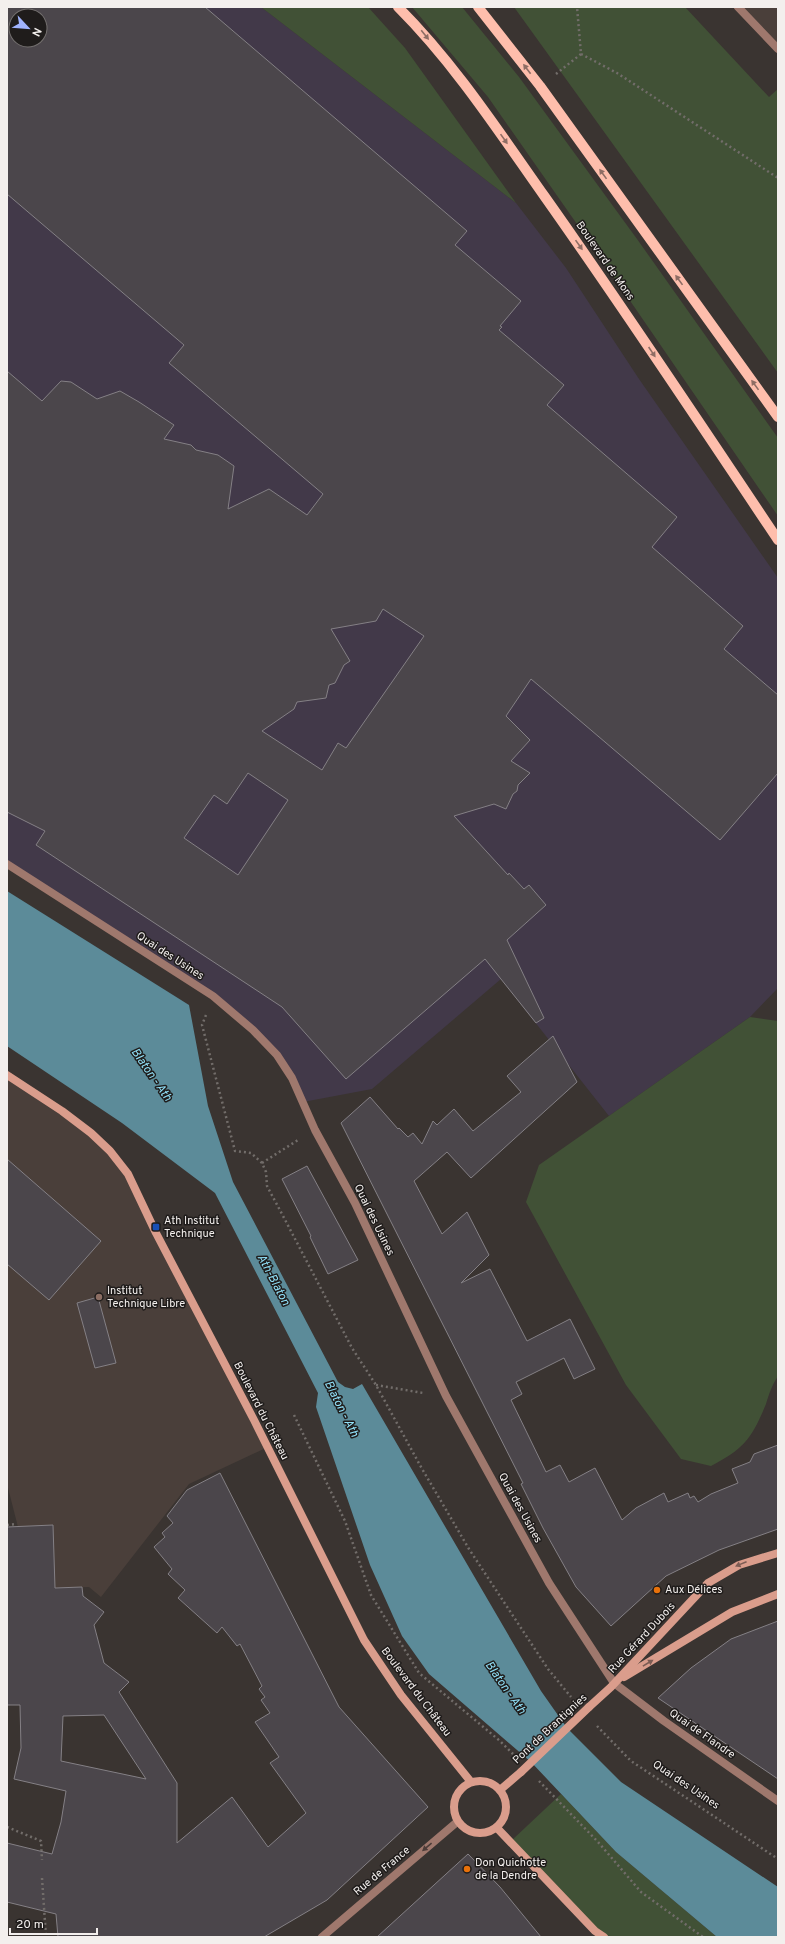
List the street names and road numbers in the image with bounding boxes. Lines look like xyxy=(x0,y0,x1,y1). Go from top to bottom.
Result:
street label: Boulevard de Mons xyxy=(573,219,637,303)
street label: Quai des Usines xyxy=(133,929,207,983)
street label: Quai des Usines xyxy=(351,1182,397,1258)
street label: Boulevard du Château xyxy=(230,1360,292,1462)
street label: Quai des Usines xyxy=(495,1471,545,1545)
street label: Rue Gérard Dubois xyxy=(605,1600,679,1676)
street label: Boulevard du Château xyxy=(378,1645,454,1739)
street label: Pont de Brantignies xyxy=(510,1691,590,1767)
street label: Quai de Flandre xyxy=(666,1706,738,1762)
street label: Quai des Usines xyxy=(650,1757,722,1813)
street label: Rue de France xyxy=(351,1843,413,1899)

